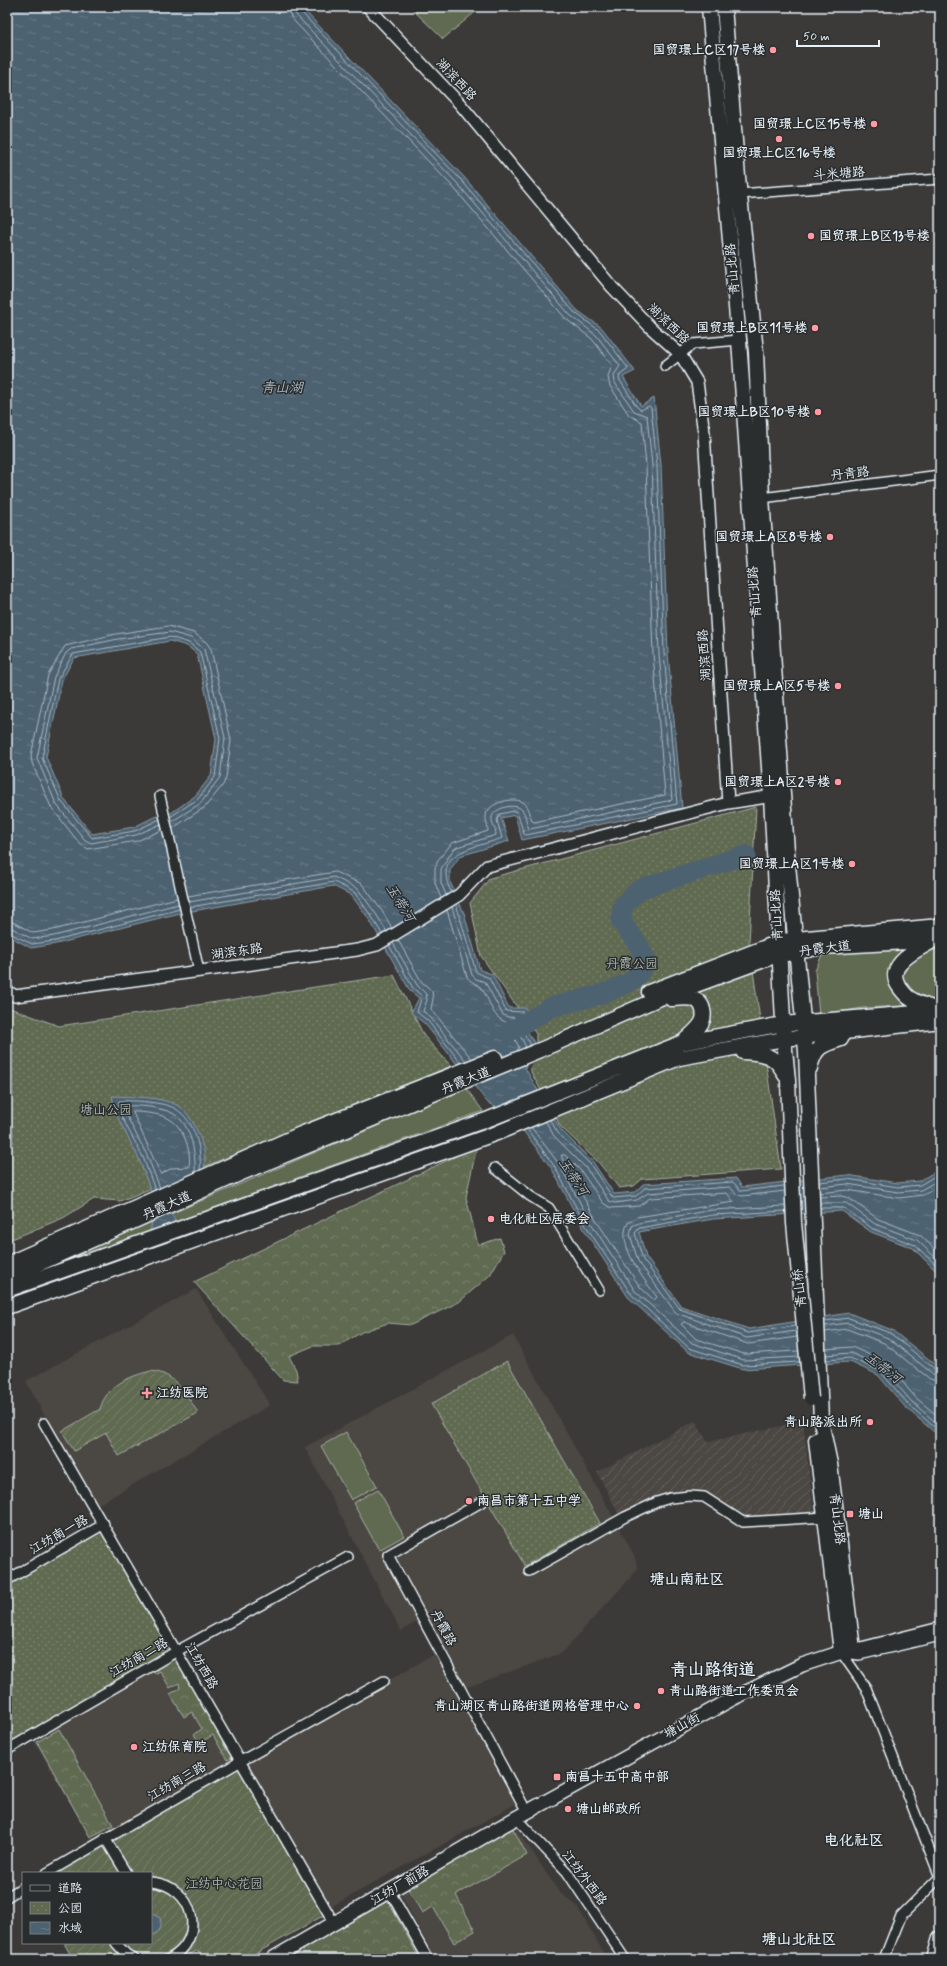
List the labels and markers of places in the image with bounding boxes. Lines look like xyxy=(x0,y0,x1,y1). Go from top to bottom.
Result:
place label: 国贸璟上C区17号楼 xyxy=(652,42,765,59)
marker: 国贸璟上C区17号楼 xyxy=(768,45,778,55)
place label: 国贸璟上C区15号楼 xyxy=(753,116,866,133)
marker: 国贸璟上C区15号楼 xyxy=(869,119,879,129)
marker: 国贸璟上C区16号楼 xyxy=(774,134,784,144)
place label: 国贸璟上C区16号楼 xyxy=(722,145,836,162)
place label: 国贸璟上B区13号楼 xyxy=(819,228,930,245)
marker: 国贸璟上B区13号楼 xyxy=(806,231,816,241)
place label: 国贸璟上B区11号楼 xyxy=(696,320,807,337)
marker: 国贸璟上B区11号楼 xyxy=(810,323,820,333)
place label: 国贸璟上B区10号楼 xyxy=(698,404,810,421)
marker: 国贸璟上B区10号楼 xyxy=(813,407,823,417)
place label: 国贸璟上A区8号楼 xyxy=(715,529,822,546)
marker: 国贸璟上A区8号楼 xyxy=(825,532,835,542)
place label: 国贸璟上A区5号楼 xyxy=(723,678,830,695)
marker: 国贸璟上A区5号楼 xyxy=(833,681,843,691)
place label: 国贸璟上A区2号楼 xyxy=(724,774,830,791)
marker: 国贸璟上A区2号楼 xyxy=(833,777,843,787)
place label: 国贸璟上A区1号楼 xyxy=(739,856,844,873)
marker: 国贸璟上A区1号楼 xyxy=(847,859,857,869)
place label: 电化社区居委会 xyxy=(499,1211,590,1228)
marker: 电化社区居委会 xyxy=(486,1214,496,1224)
place label: 江纺医院 xyxy=(156,1385,208,1402)
marker: 江纺医院 xyxy=(141,1387,153,1399)
place label: 青山路派出所 xyxy=(784,1414,862,1431)
marker: 青山路派出所 xyxy=(865,1417,875,1427)
place label: 南昌市第十五中学 xyxy=(477,1493,581,1510)
marker: 南昌市第十五中学 xyxy=(464,1496,474,1506)
place label: 塘山 xyxy=(858,1506,884,1523)
marker: 塘山 xyxy=(845,1509,855,1519)
place label: 青山路街道工作委员会 xyxy=(669,1683,799,1700)
marker: 青山路街道工作委员会 xyxy=(656,1686,666,1696)
place label: 青山湖区青山路街道网格管理中心 xyxy=(434,1698,629,1715)
marker: 青山湖区青山路街道网格管理中心 xyxy=(632,1701,642,1711)
place label: 江纺保育院 xyxy=(142,1739,207,1756)
marker: 江纺保育院 xyxy=(129,1742,139,1752)
place label: 南昌十五中高中部 xyxy=(565,1769,669,1786)
marker: 南昌十五中高中部 xyxy=(552,1772,562,1782)
place label: 塘山邮政所 xyxy=(576,1801,641,1818)
marker: 塘山邮政所 xyxy=(563,1804,573,1814)

